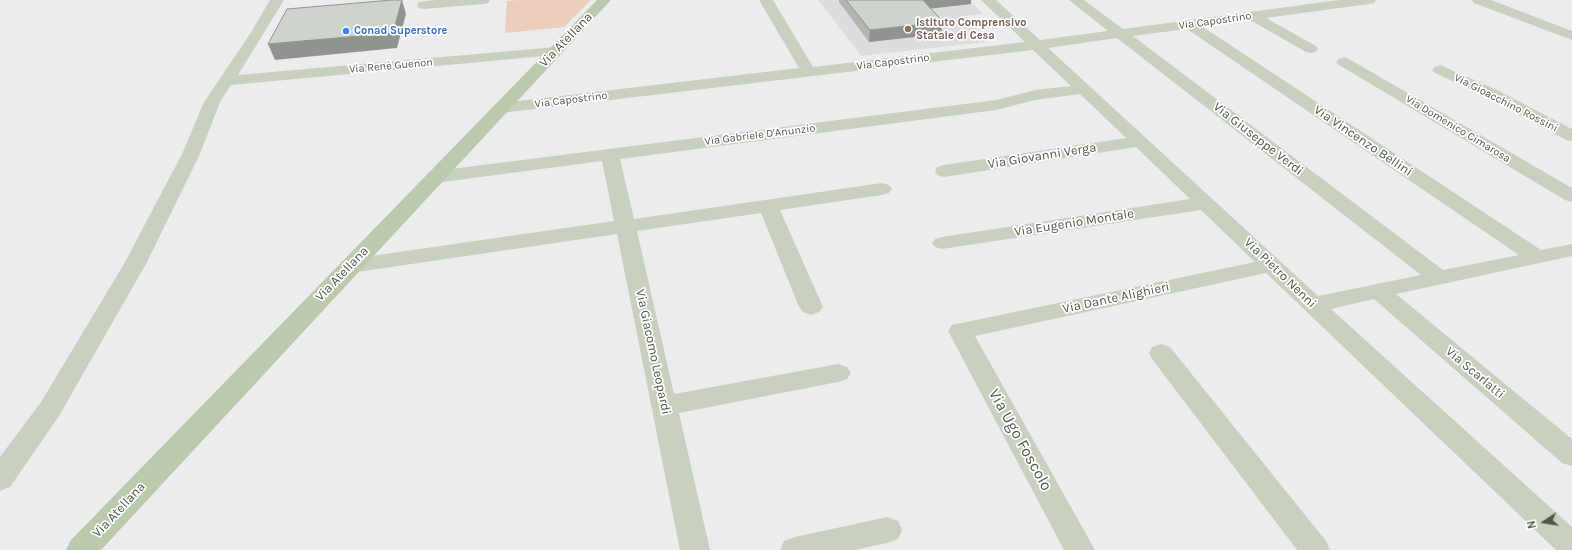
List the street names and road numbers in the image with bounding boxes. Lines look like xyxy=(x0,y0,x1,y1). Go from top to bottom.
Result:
street label: Via Atellana xyxy=(536,9,596,71)
street label: Via Capostrino xyxy=(1178,9,1252,33)
street label: Via Capostrino xyxy=(856,51,930,73)
street label: Via Renè Guenon xyxy=(349,56,433,76)
street label: Via Gioacchino Rossini xyxy=(1452,71,1560,135)
street label: Via Capostrino xyxy=(534,89,608,111)
street label: Via Domenico Cimarosa xyxy=(1403,93,1513,165)
street label: Via Giuseppe Verdi xyxy=(1210,99,1306,179)
street label: Via Vincenzo Bellini xyxy=(1311,102,1415,180)
street label: Via Gabriele D'Anunzio xyxy=(704,122,816,148)
street label: Via Giovanni Verga xyxy=(987,140,1097,172)
street label: Via Eugenio Montale xyxy=(1013,206,1135,240)
street label: Via Pietro Nenni xyxy=(1241,235,1319,311)
street label: Via Atellana xyxy=(312,243,372,305)
street label: Via Dante Alighieri xyxy=(1061,279,1171,317)
street label: Via Giacomo Leopardi xyxy=(632,288,674,416)
street label: Via Scarlatti xyxy=(1442,344,1508,402)
street label: Via Ugo Foscolo xyxy=(984,386,1056,494)
street label: Via Atellana xyxy=(89,479,149,541)

